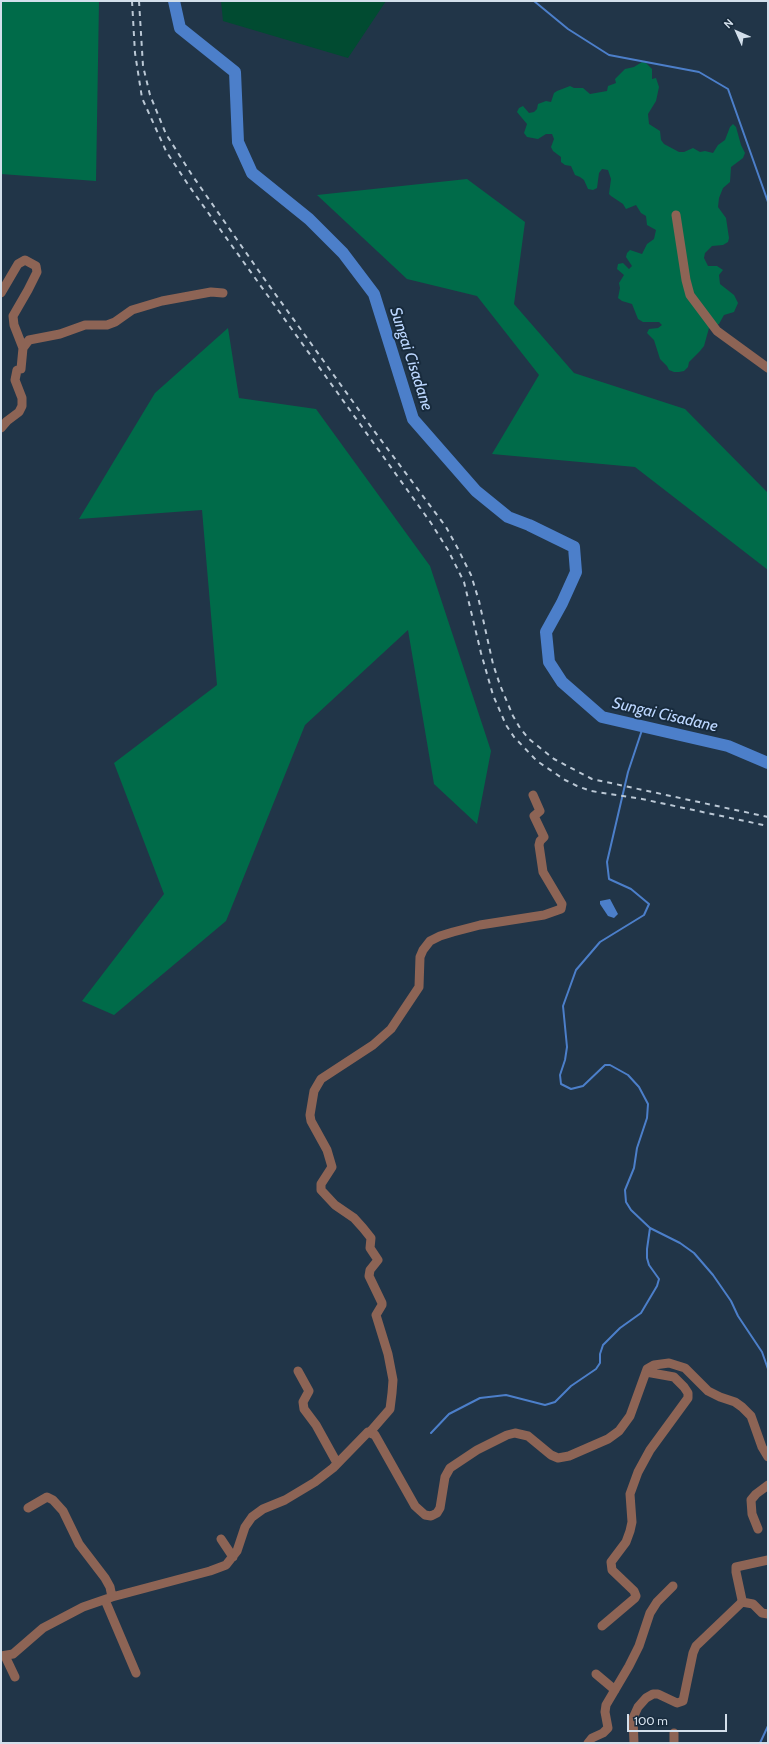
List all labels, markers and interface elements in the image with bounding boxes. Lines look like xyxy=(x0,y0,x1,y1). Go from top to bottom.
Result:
north arrow xyxy=(717,12,757,52)
text: N xyxy=(721,16,736,31)
water label: Sungai Cisadane xyxy=(385,305,437,413)
water label: Sungai Cisadane xyxy=(610,694,720,736)
scale bar xyxy=(629,1706,729,1732)
text: 100 m xyxy=(634,1713,668,1728)

